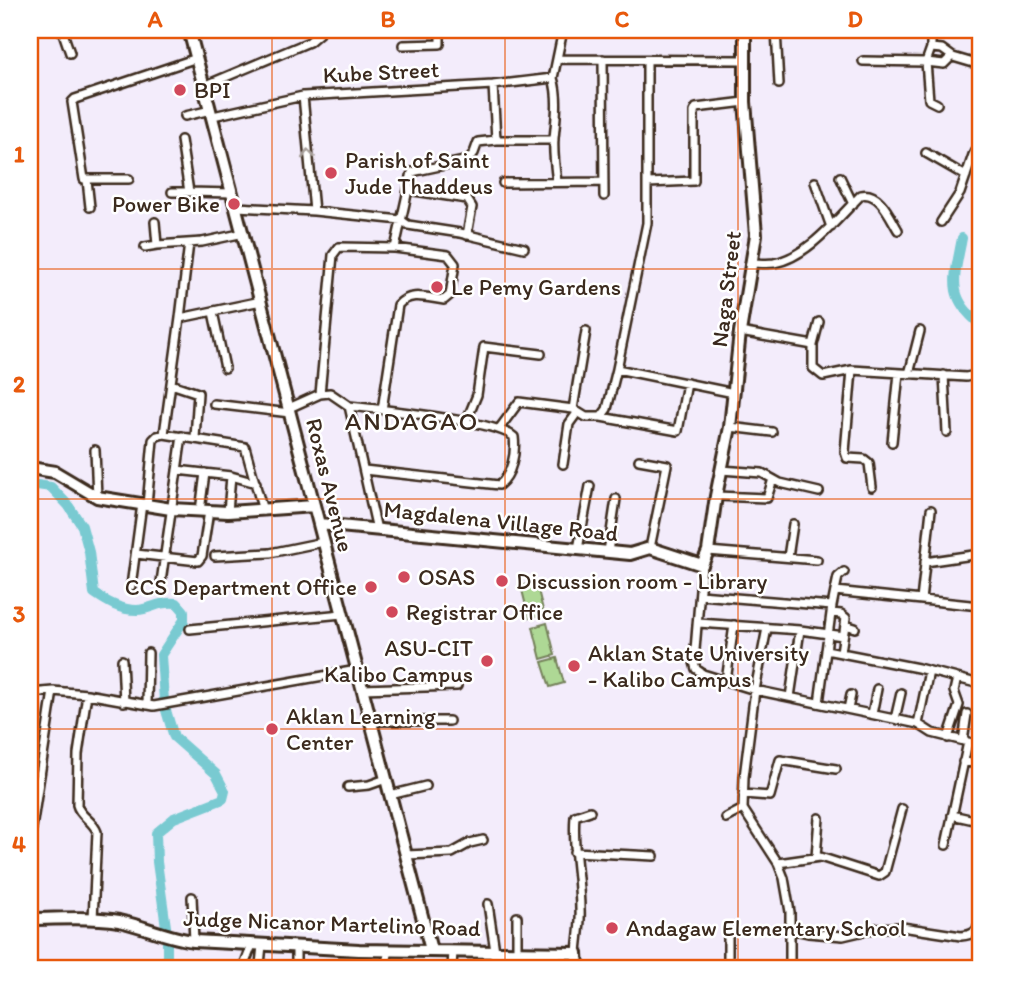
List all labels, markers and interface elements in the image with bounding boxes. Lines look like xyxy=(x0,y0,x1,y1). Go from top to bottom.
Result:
text: A xyxy=(147,5,163,33)
text: B xyxy=(381,5,396,33)
text: C xyxy=(615,5,630,33)
text: D xyxy=(847,5,863,33)
street label: Kube Street xyxy=(322,55,440,89)
place label: BPI xyxy=(194,76,231,104)
marker: BPI xyxy=(172,82,188,98)
text: 1 xyxy=(14,140,25,168)
place label: Parish of Saint Jude Thaddeus xyxy=(345,146,493,200)
one-way arrow xyxy=(301,148,316,159)
marker: Parish of Saint Jude Thaddeus xyxy=(323,165,339,181)
place label: Power Bike xyxy=(112,190,220,218)
marker: Power Bike xyxy=(226,196,242,212)
street label: Naga Street xyxy=(705,229,747,349)
place label: Le Pemy Gardens xyxy=(451,273,621,301)
marker: Le Pemy Gardens xyxy=(429,279,445,295)
text: 2 xyxy=(13,370,26,398)
district label: ANDAGAO xyxy=(345,405,479,437)
street label: Roxas Avenue xyxy=(300,415,360,555)
street label: Magdalena Village Road xyxy=(382,495,620,547)
place label: OSAS xyxy=(418,563,475,591)
place label: Discussion room - Library xyxy=(516,567,767,595)
marker: OSAS xyxy=(396,569,412,585)
place label: CCS Department Office xyxy=(125,573,357,601)
marker: Discussion room - Library xyxy=(494,573,510,589)
marker: CCS Department Office xyxy=(363,579,379,595)
place label: Registrar Office xyxy=(406,598,563,626)
text: 3 xyxy=(13,600,26,628)
marker: Registrar Office xyxy=(384,604,400,620)
place label: ASU-CIT Kalibo Campus xyxy=(324,634,473,688)
place label: Aklan State University - Kalibo Campus xyxy=(588,639,809,693)
marker: ASU-CIT Kalibo Campus xyxy=(479,653,495,669)
marker: Aklan State University - Kalibo Campus xyxy=(566,658,582,674)
place label: Aklan Learning Center xyxy=(286,702,436,756)
marker: Aklan Learning Center xyxy=(264,721,280,737)
text: 4 xyxy=(12,830,26,858)
street label: Judge Nicanor Martelino Road xyxy=(183,904,481,942)
place label: Andagaw Elementary School xyxy=(626,914,907,942)
marker: Andagaw Elementary School xyxy=(604,920,620,936)

